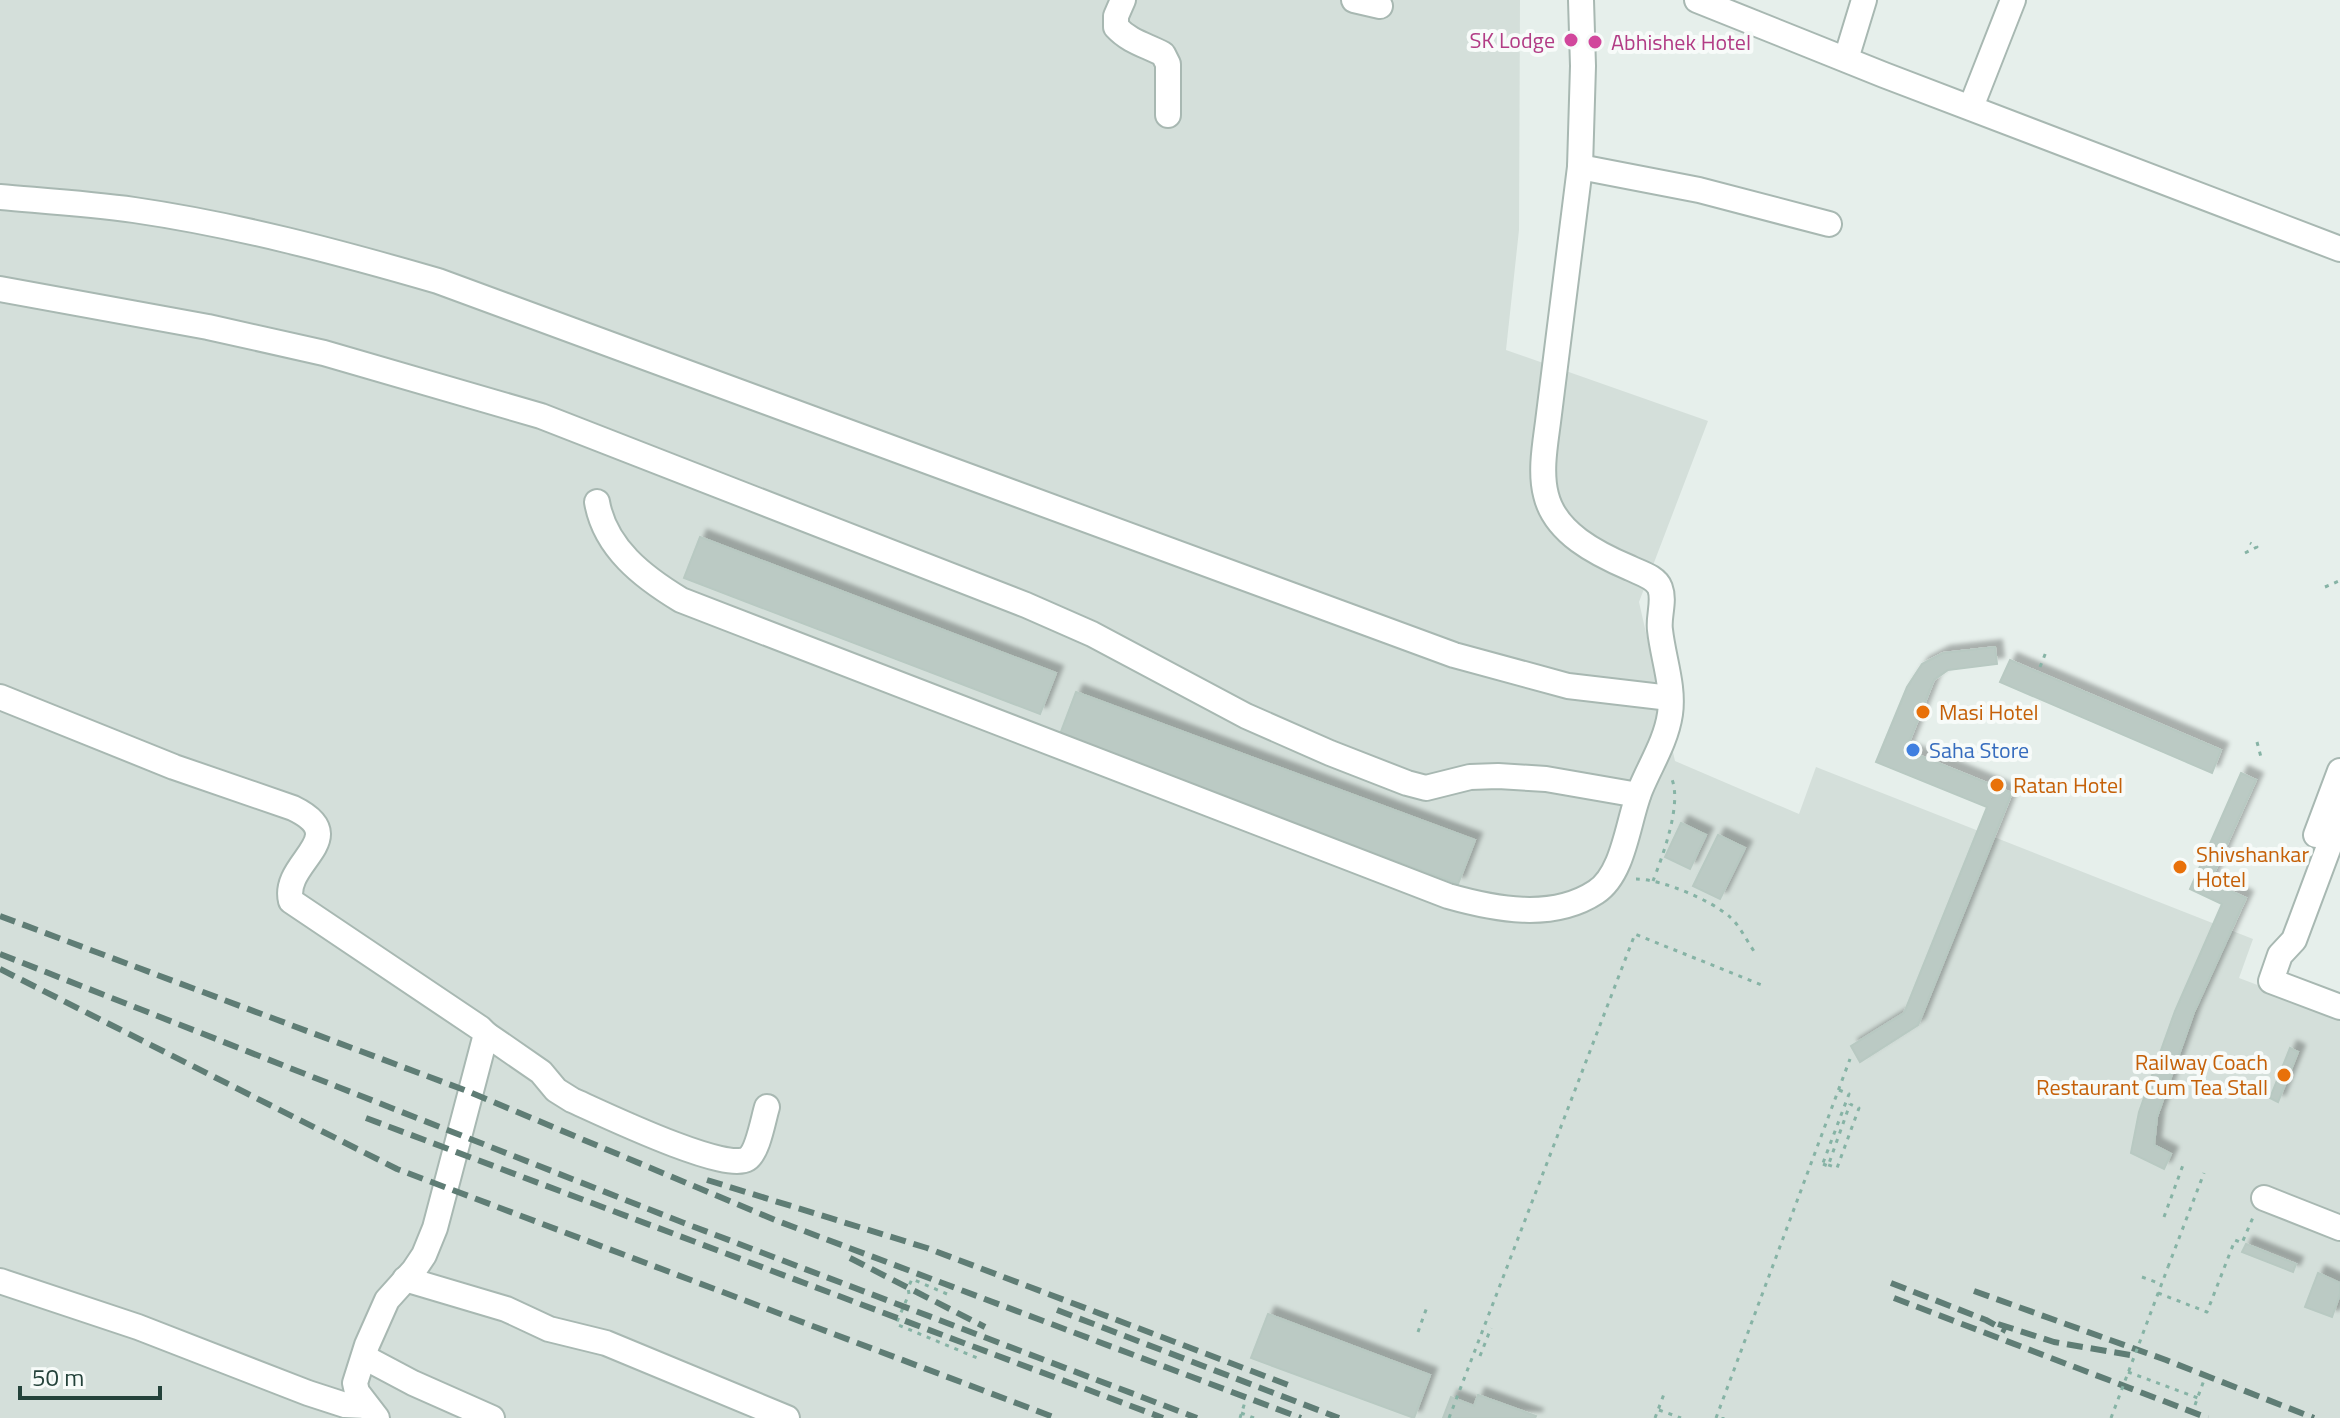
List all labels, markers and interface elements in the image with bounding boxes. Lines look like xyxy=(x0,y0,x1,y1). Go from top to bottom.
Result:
place label: SK Lodge xyxy=(1470,23,1555,57)
place label: Abhishek Hotel xyxy=(1611,25,1751,59)
marker: SK Lodge xyxy=(1562,31,1580,49)
marker: Abhishek Hotel xyxy=(1586,33,1604,51)
place label: Masi Hotel xyxy=(1939,695,2039,729)
marker: Masi Hotel xyxy=(1914,703,1932,721)
place label: Saha Store xyxy=(1929,733,2029,767)
marker: Saha Store xyxy=(1904,741,1922,759)
place label: Ratan Hotel xyxy=(2013,768,2123,802)
marker: Ratan Hotel xyxy=(1988,776,2006,794)
place label: Shivshankar Hotel xyxy=(2196,837,2309,896)
marker: Shivshankar Hotel xyxy=(2171,858,2189,876)
place label: Railway Coach Restaurant Cum Tea Stall xyxy=(2036,1045,2268,1104)
marker: Railway Coach Restaurant Cum Tea Stall xyxy=(2275,1066,2293,1084)
scale bar xyxy=(20,1350,160,1400)
text: 50 m xyxy=(32,1359,84,1395)

